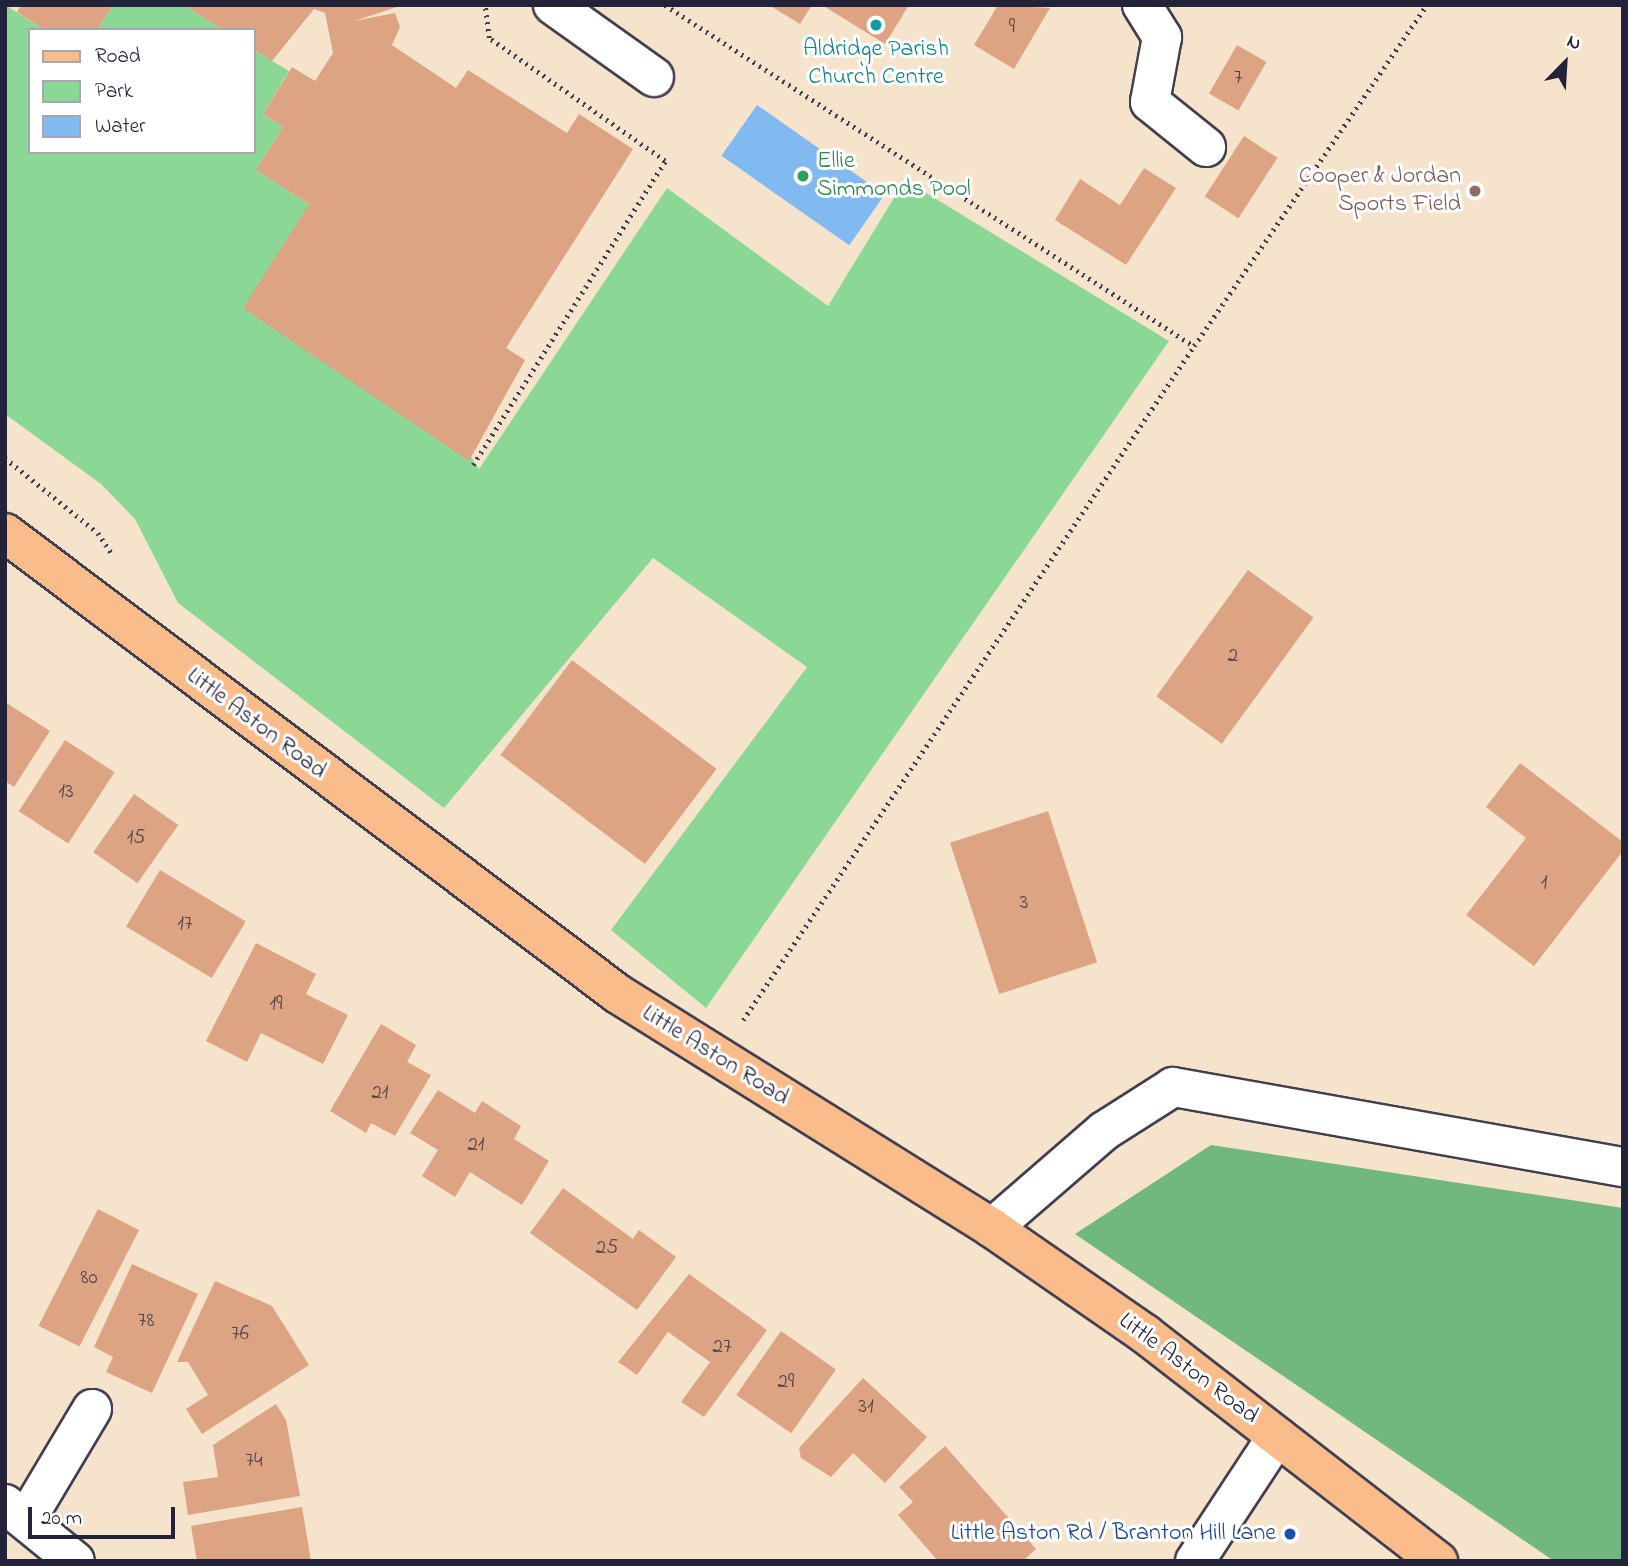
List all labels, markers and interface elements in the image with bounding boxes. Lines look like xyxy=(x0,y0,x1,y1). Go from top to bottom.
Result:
house number: 9 xyxy=(1009,14,1015,40)
marker: Aldridge Parish Church Centre xyxy=(868,17,884,33)
legend xyxy=(28,28,256,154)
north arrow xyxy=(1530,28,1600,98)
text: N xyxy=(1562,28,1585,58)
place label: Aldridge Parish Church Centre xyxy=(803,36,949,92)
text: Road xyxy=(95,42,141,72)
house number: 7 xyxy=(1234,65,1242,91)
text: Park xyxy=(95,77,133,107)
text: Water xyxy=(95,112,146,142)
place label: Ellie Simmonds Pool xyxy=(817,148,971,204)
place label: Cooper & Jordan Sports Field xyxy=(1299,163,1461,219)
marker: Ellie Simmonds Pool xyxy=(795,168,811,184)
marker: Cooper & Jordan Sports Field xyxy=(1467,183,1483,199)
house number: 2 xyxy=(1228,643,1238,669)
street label: Little Aston Road xyxy=(180,662,332,786)
house number: 13 xyxy=(58,779,74,805)
house number: 15 xyxy=(127,825,145,851)
house number: 1 xyxy=(1541,870,1547,896)
house number: 3 xyxy=(1020,890,1028,916)
house number: 17 xyxy=(177,911,193,937)
house number: 19 xyxy=(270,991,282,1017)
street label: Little Aston Road xyxy=(636,999,794,1113)
house number: 21 xyxy=(371,1080,389,1106)
house number: 21 xyxy=(467,1132,485,1158)
house number: 25 xyxy=(596,1235,618,1261)
house number: 80 xyxy=(81,1265,97,1291)
street label: Little Aston Road xyxy=(1112,1307,1264,1431)
house number: 78 xyxy=(138,1308,154,1334)
house number: 76 xyxy=(231,1321,249,1347)
house number: 27 xyxy=(712,1334,732,1360)
house number: 29 xyxy=(778,1369,794,1395)
house number: 31 xyxy=(858,1394,874,1420)
house number: 74 xyxy=(245,1448,263,1474)
scale bar xyxy=(32,1492,178,1536)
text: 20 m xyxy=(41,1504,82,1534)
place label: Little Aston Rd / Branton Hill Lane xyxy=(951,1520,1276,1548)
marker: Little Aston Rd / Branton Hill Lane xyxy=(1282,1526,1298,1542)

